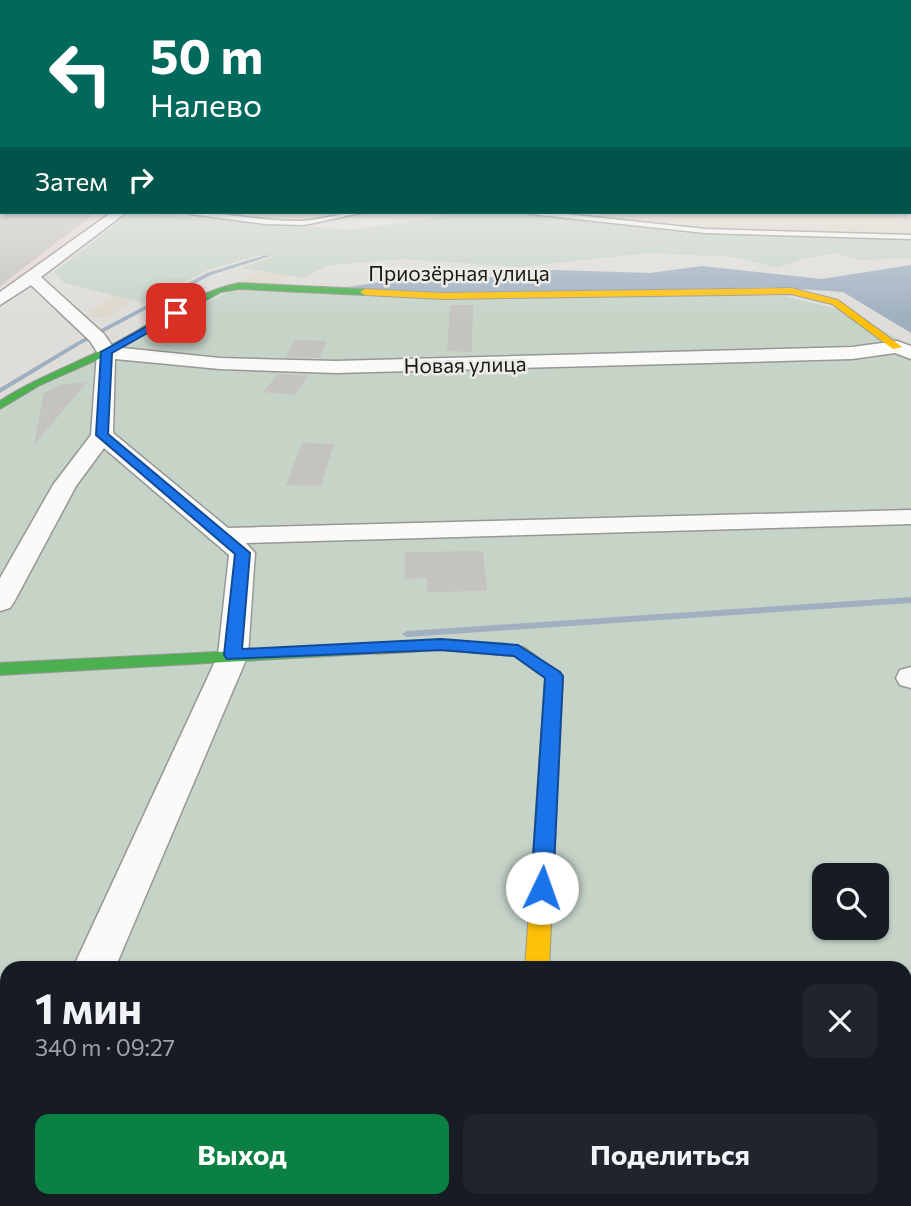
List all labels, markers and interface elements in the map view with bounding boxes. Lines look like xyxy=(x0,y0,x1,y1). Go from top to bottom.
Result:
text: 50 m xyxy=(150,24,263,84)
icon: left xyxy=(35,28,126,119)
text: Налево xyxy=(150,84,262,124)
icon: right xyxy=(122,161,160,199)
text: Затем xyxy=(35,165,108,196)
street label: Приозёрная улица xyxy=(368,260,550,285)
pin xyxy=(146,283,206,343)
icon: arrive xyxy=(157,294,195,332)
street label: Новая улица xyxy=(403,350,527,378)
position arrow xyxy=(505,851,579,925)
map controls xyxy=(812,863,889,940)
button: search xyxy=(812,863,889,940)
text: 1 мин xyxy=(35,981,142,1033)
button: close xyxy=(803,984,877,1058)
text: 340 m · 09:27 xyxy=(35,1033,175,1061)
button: Выход xyxy=(35,1114,449,1194)
button: Поделиться xyxy=(463,1114,877,1194)

